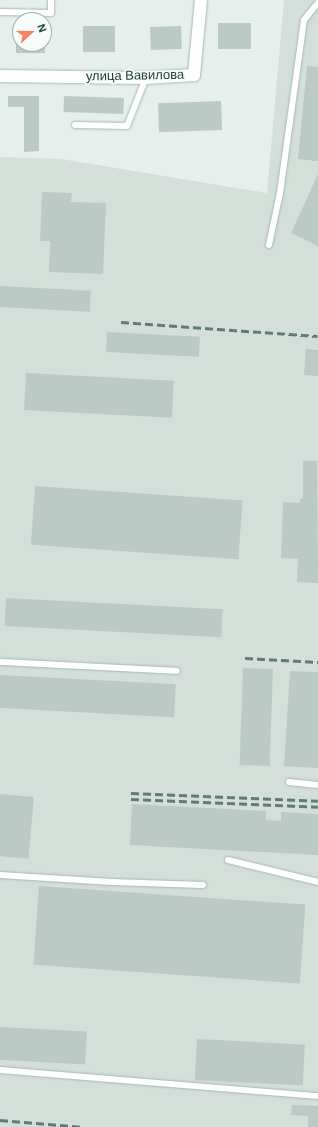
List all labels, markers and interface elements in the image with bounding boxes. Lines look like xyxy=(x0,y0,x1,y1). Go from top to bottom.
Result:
north arrow xyxy=(12,12,52,52)
text: N xyxy=(35,22,49,34)
street label: улица Вавилова xyxy=(86,67,184,85)

